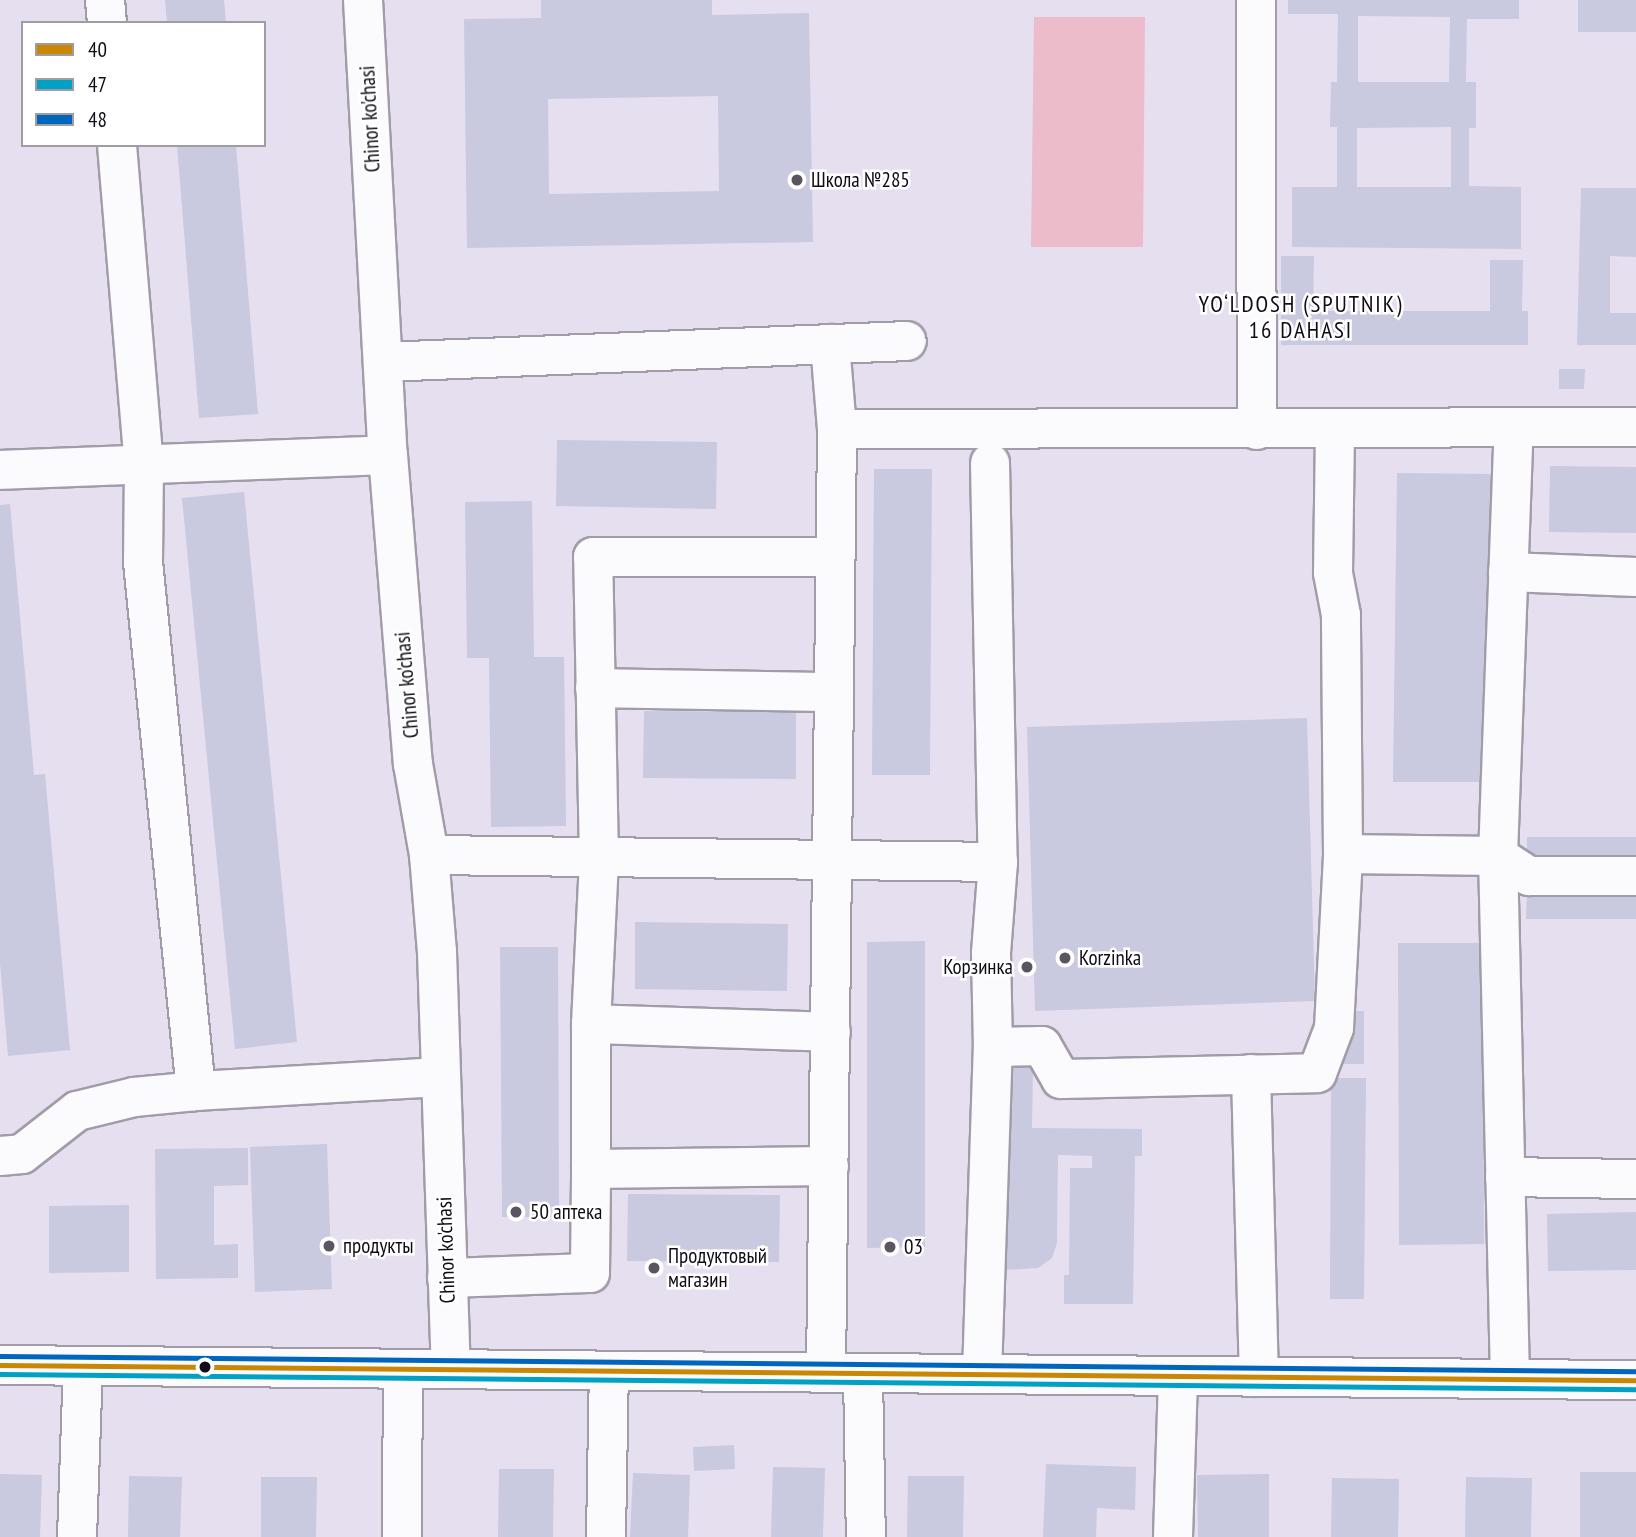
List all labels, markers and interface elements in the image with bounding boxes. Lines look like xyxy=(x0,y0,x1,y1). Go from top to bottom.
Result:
legend xyxy=(21,21,266,147)
text: 40 xyxy=(88,36,107,63)
street label: Chinor ko'chasi xyxy=(355,65,385,173)
text: 47 xyxy=(88,71,107,98)
text: 48 xyxy=(88,106,107,133)
place label: Школа №285 xyxy=(811,167,910,193)
marker: Школа №285 xyxy=(789,172,805,188)
district label: YO‘LDOSH (SPUTNIK) 16 DAHASI xyxy=(1201,290,1401,344)
street label: Chinor ko'chasi xyxy=(390,631,424,739)
place label: Korzinka xyxy=(1079,945,1141,971)
marker: Korzinka xyxy=(1057,950,1073,966)
place label: Корзинка xyxy=(943,954,1013,980)
marker: Корзинка xyxy=(1019,959,1035,975)
street label: Chinor ko'chasi xyxy=(432,1196,460,1304)
place label: 50 аптека xyxy=(530,1199,602,1225)
marker: 50 аптека xyxy=(508,1204,524,1220)
place label: продукты xyxy=(343,1233,413,1259)
place label: 03 xyxy=(904,1234,923,1260)
marker: продукты xyxy=(321,1238,337,1254)
marker: 03 xyxy=(882,1239,898,1255)
place label: Продуктовый магазин xyxy=(668,1243,767,1293)
marker: Продуктовый магазин xyxy=(646,1260,662,1276)
unlabelled marker xyxy=(198,1360,212,1374)

